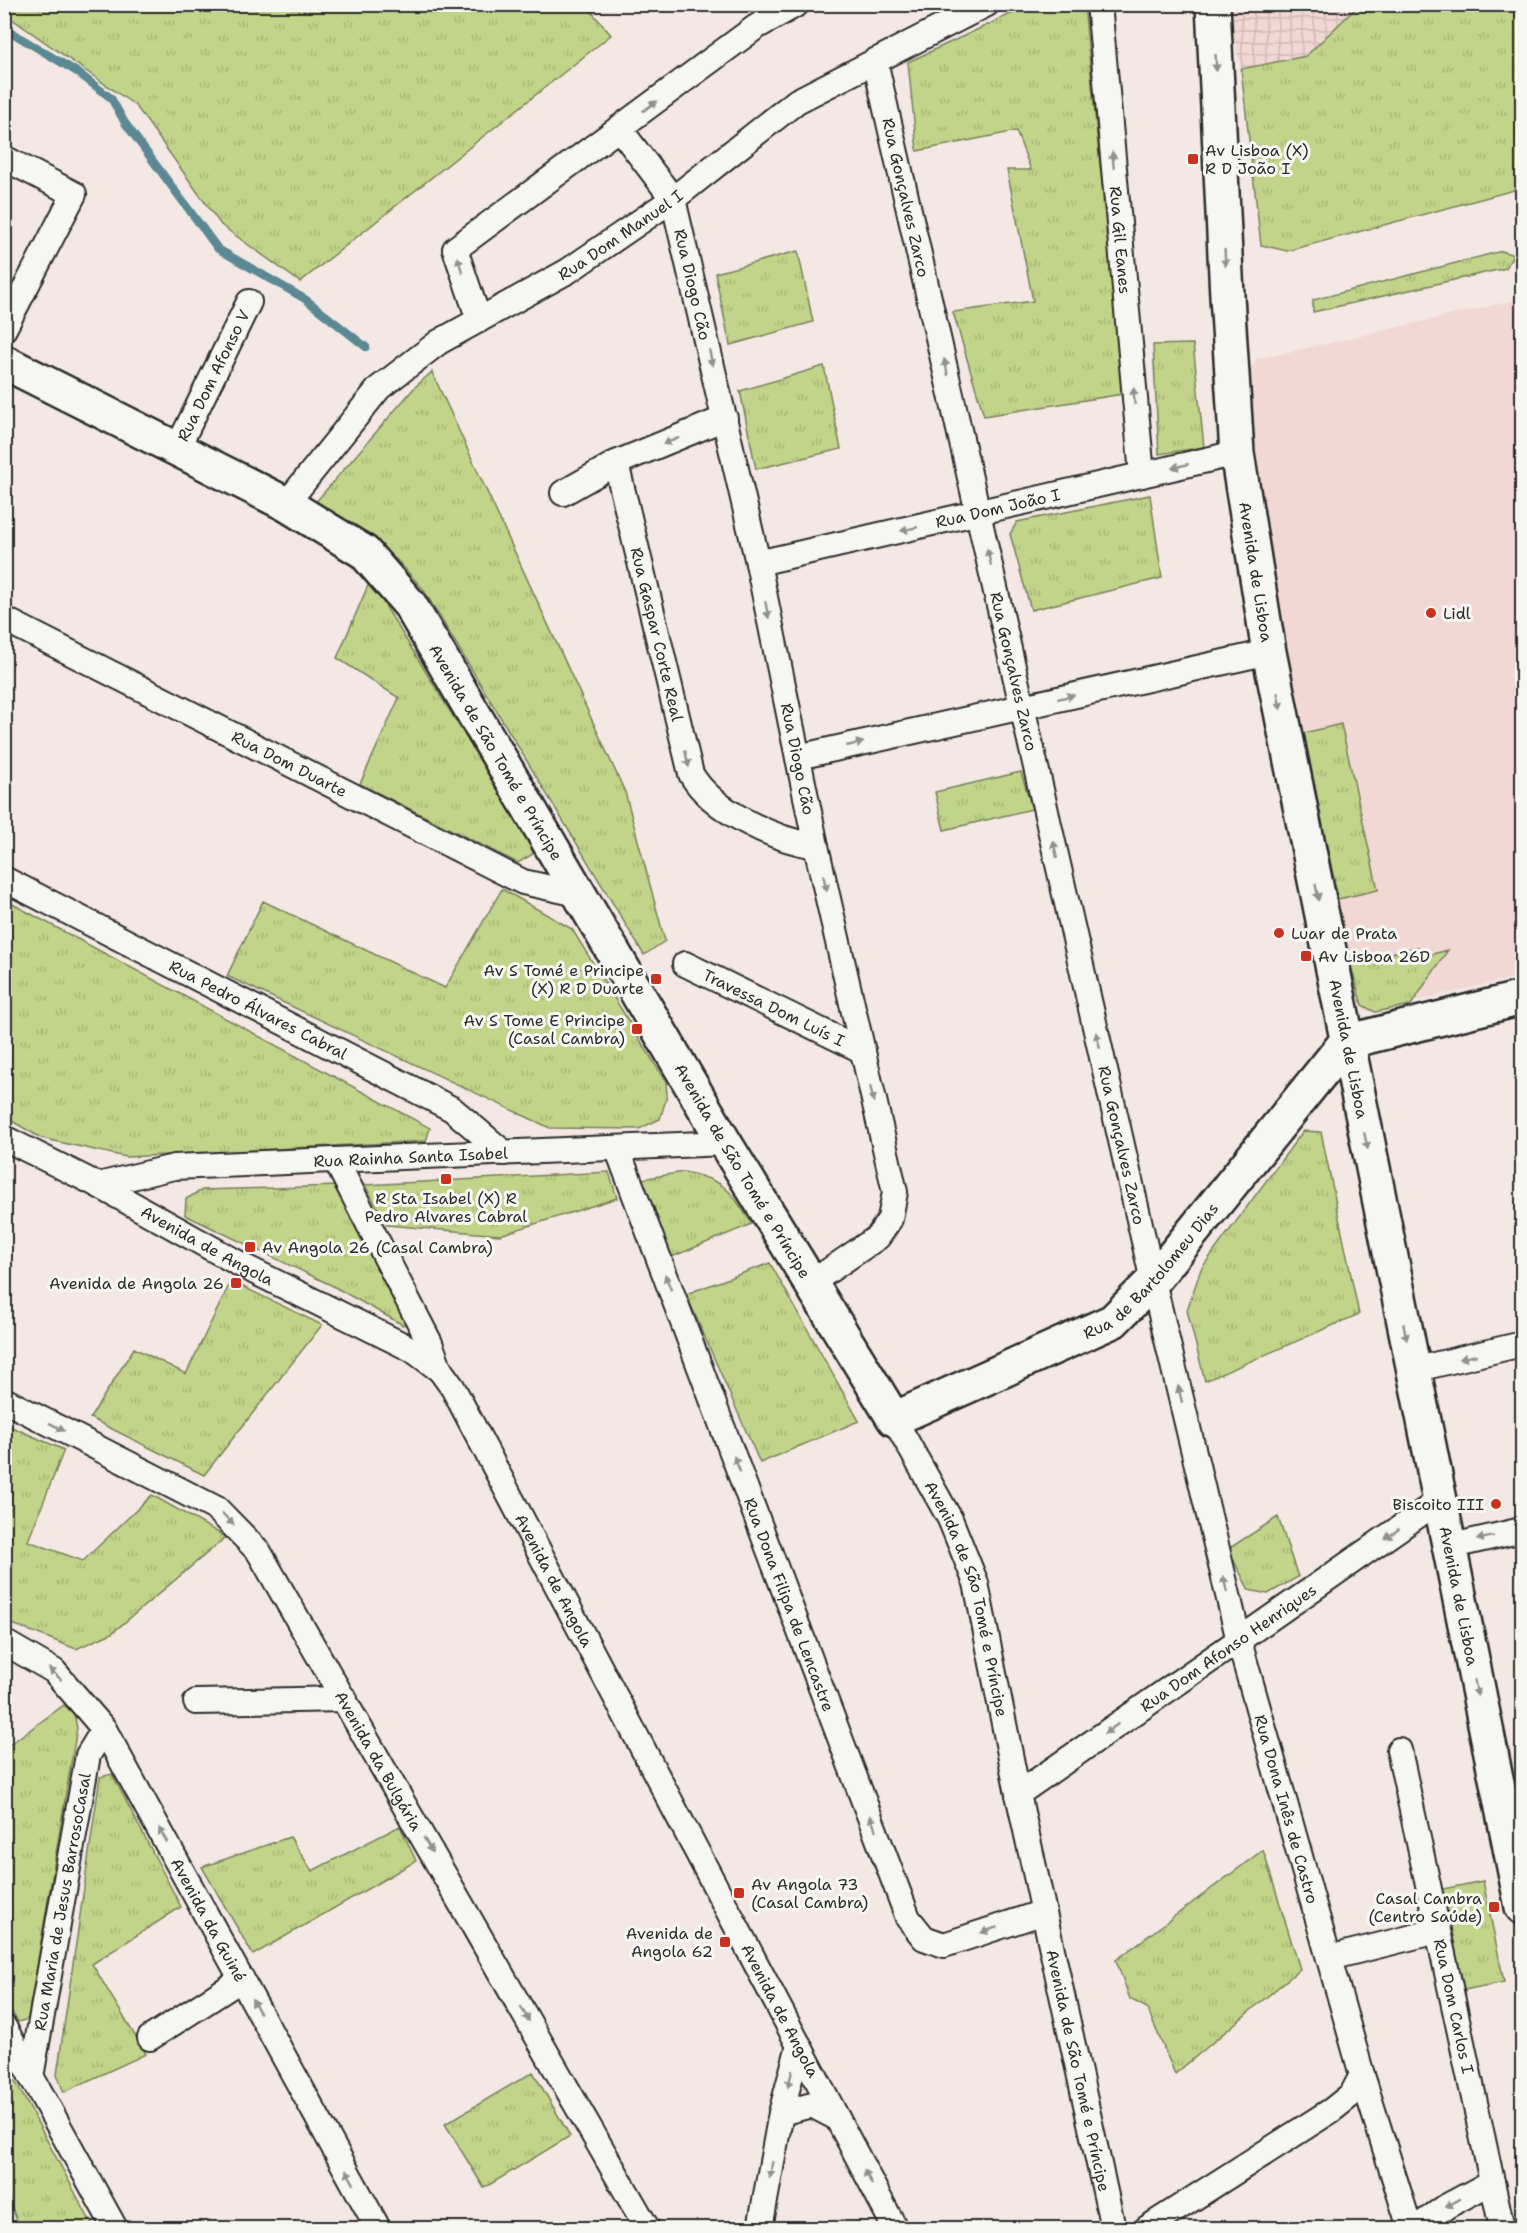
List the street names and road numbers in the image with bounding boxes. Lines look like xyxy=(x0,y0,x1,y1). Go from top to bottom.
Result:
street label: Rua Gonçalves Zarco xyxy=(878,116,934,279)
street label: Rua Dom Manuel I xyxy=(554,185,687,285)
street label: Rua Gil Eanes xyxy=(1105,185,1136,295)
street label: Rua Diogo Cão xyxy=(670,227,716,342)
street label: Rua Dom Afonso V xyxy=(172,306,254,445)
street label: Rua Dom João I xyxy=(933,483,1062,532)
street label: Avenida de Lisboa xyxy=(1234,500,1278,644)
street label: Rua Gaspar Corte Real xyxy=(626,545,688,723)
street label: Rua Gonçalves Zarco xyxy=(986,590,1042,753)
street label: Avenida de São Tomé e Príncipe xyxy=(425,640,568,864)
street label: Rua Diogo Cão xyxy=(776,701,820,817)
street label: Rua Dom Duarte xyxy=(228,726,351,802)
street label: Rua Pedro Álvares Cabral xyxy=(166,955,351,1064)
street label: Travessa Dom Luís I xyxy=(700,964,848,1051)
street label: Avenida de Lisboa xyxy=(1325,977,1373,1121)
street label: Avenida de São Tomé e Príncipe xyxy=(670,1060,816,1282)
street label: Rua Gonçalves Zarco xyxy=(1094,1064,1150,1227)
street label: Rua Rainha Santa Isabel xyxy=(313,1142,509,1171)
street label: Rua de Bartolomeu Dias xyxy=(1080,1198,1223,1344)
street label: Avenida de Angola xyxy=(137,1201,277,1290)
street label: Avenida de São Tomé e Príncipe xyxy=(920,1477,1013,1718)
street label: Rua Dona Filipa de Lencastre xyxy=(740,1495,839,1714)
street label: Avenida de Angola xyxy=(510,1510,598,1651)
street label: Avenida de Lisboa xyxy=(1435,1524,1484,1668)
street label: Rua Dom Afonso Henriques xyxy=(1136,1579,1320,1716)
street label: Avenida da Bulgária xyxy=(330,1687,427,1834)
street label: Rua Dona Inês de Castro xyxy=(1250,1712,1323,1906)
street label: Rua Maria de Jesus BarrosoCasal xyxy=(29,1771,95,2032)
street label: Avenida da Guiné xyxy=(166,1854,251,1985)
street label: Rua Dom Carlos I xyxy=(1429,1937,1479,2076)
street label: Avenida de Angola xyxy=(737,1940,824,2081)
street label: Avenida de São Tomé e Príncipe xyxy=(1042,1948,1115,2194)

